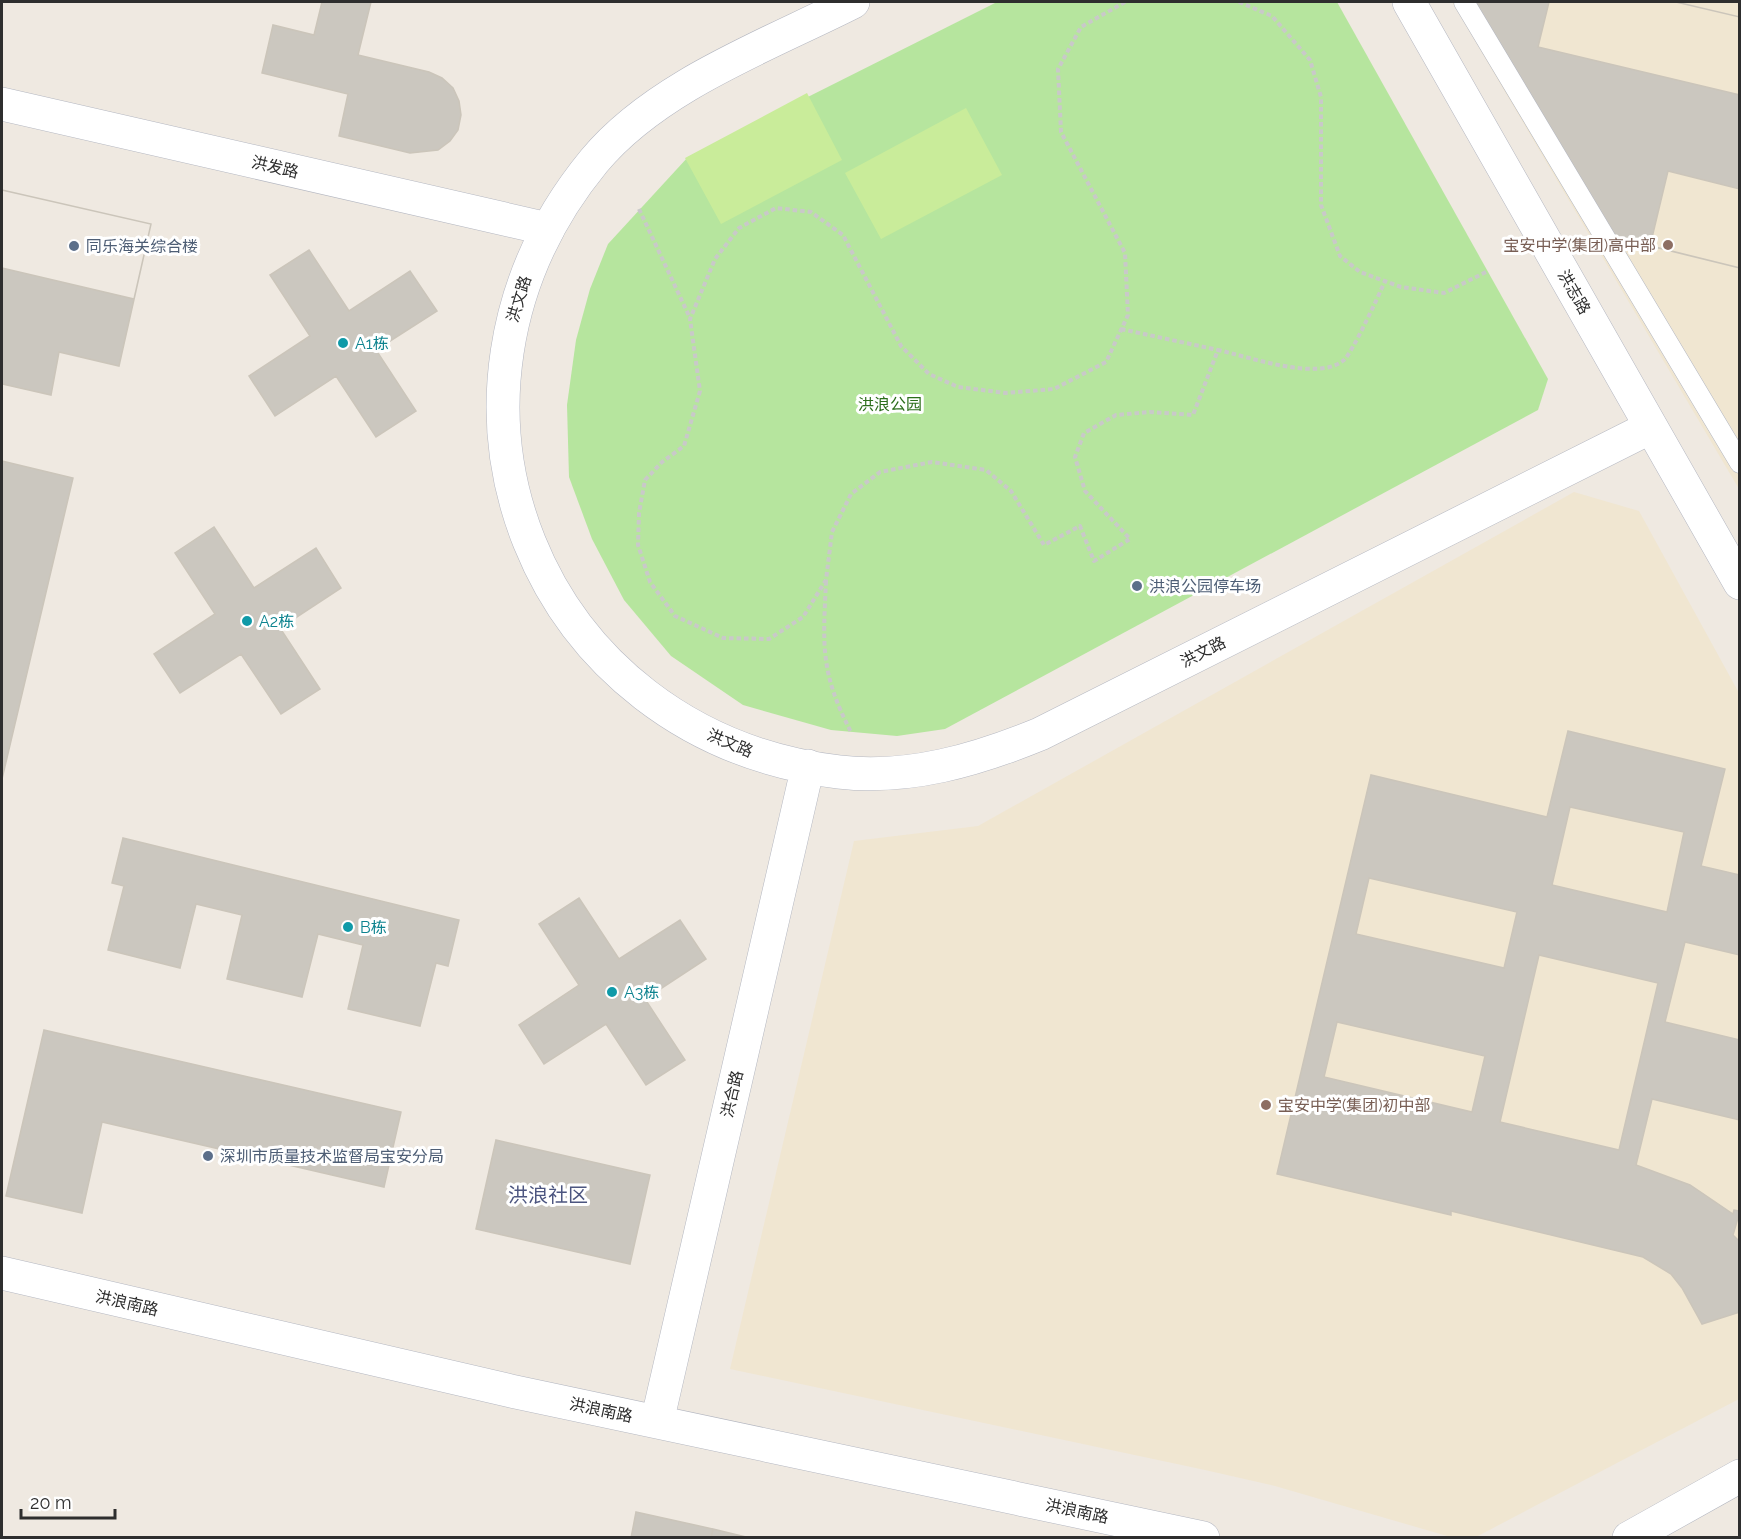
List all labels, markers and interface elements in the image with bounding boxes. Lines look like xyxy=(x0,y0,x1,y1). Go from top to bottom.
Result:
street label: 洪发路 xyxy=(249,152,301,182)
place label: 宝安中学(集团)高中部 xyxy=(1503,236,1656,255)
place label: 同乐海关综合楼 xyxy=(86,237,198,256)
marker: 宝安中学(集团)高中部 xyxy=(1661,238,1675,252)
marker: 同乐海关综合楼 xyxy=(67,239,81,253)
street label: 洪志路 xyxy=(1554,266,1594,318)
street label: 洪文路 xyxy=(503,273,535,325)
place label: A1栋 xyxy=(355,334,389,353)
marker: A1栋 xyxy=(336,336,350,350)
park label: 洪浪公园 xyxy=(858,395,922,414)
place label: 洪浪公园停车场 xyxy=(1149,577,1261,596)
marker: 洪浪公园停车场 xyxy=(1130,579,1144,593)
place label: A2栋 xyxy=(259,612,294,631)
marker: A2栋 xyxy=(240,614,254,628)
street label: 洪文路 xyxy=(1177,633,1229,671)
street label: 洪文路 xyxy=(704,725,756,761)
place label: B栋 xyxy=(360,918,387,937)
marker: B栋 xyxy=(341,920,355,934)
place label: A3栋 xyxy=(624,983,659,1002)
marker: A3栋 xyxy=(605,985,619,999)
street label: 洪合路 xyxy=(717,1068,747,1120)
place label: 宝安中学(集团)初中部 xyxy=(1278,1096,1431,1115)
marker: 宝安中学(集团)初中部 xyxy=(1259,1098,1273,1112)
place label: 深圳市质量技术监督局宝安分局 xyxy=(220,1147,444,1166)
marker: 深圳市质量技术监督局宝安分局 xyxy=(201,1149,215,1163)
district label: 洪浪社区 xyxy=(508,1183,588,1207)
street label: 洪浪南路 xyxy=(94,1287,160,1319)
street label: 洪浪南路 xyxy=(568,1394,634,1426)
scale bar xyxy=(21,1482,116,1520)
text: 20 m xyxy=(30,1492,72,1513)
street label: 洪浪南路 xyxy=(1044,1495,1110,1527)

